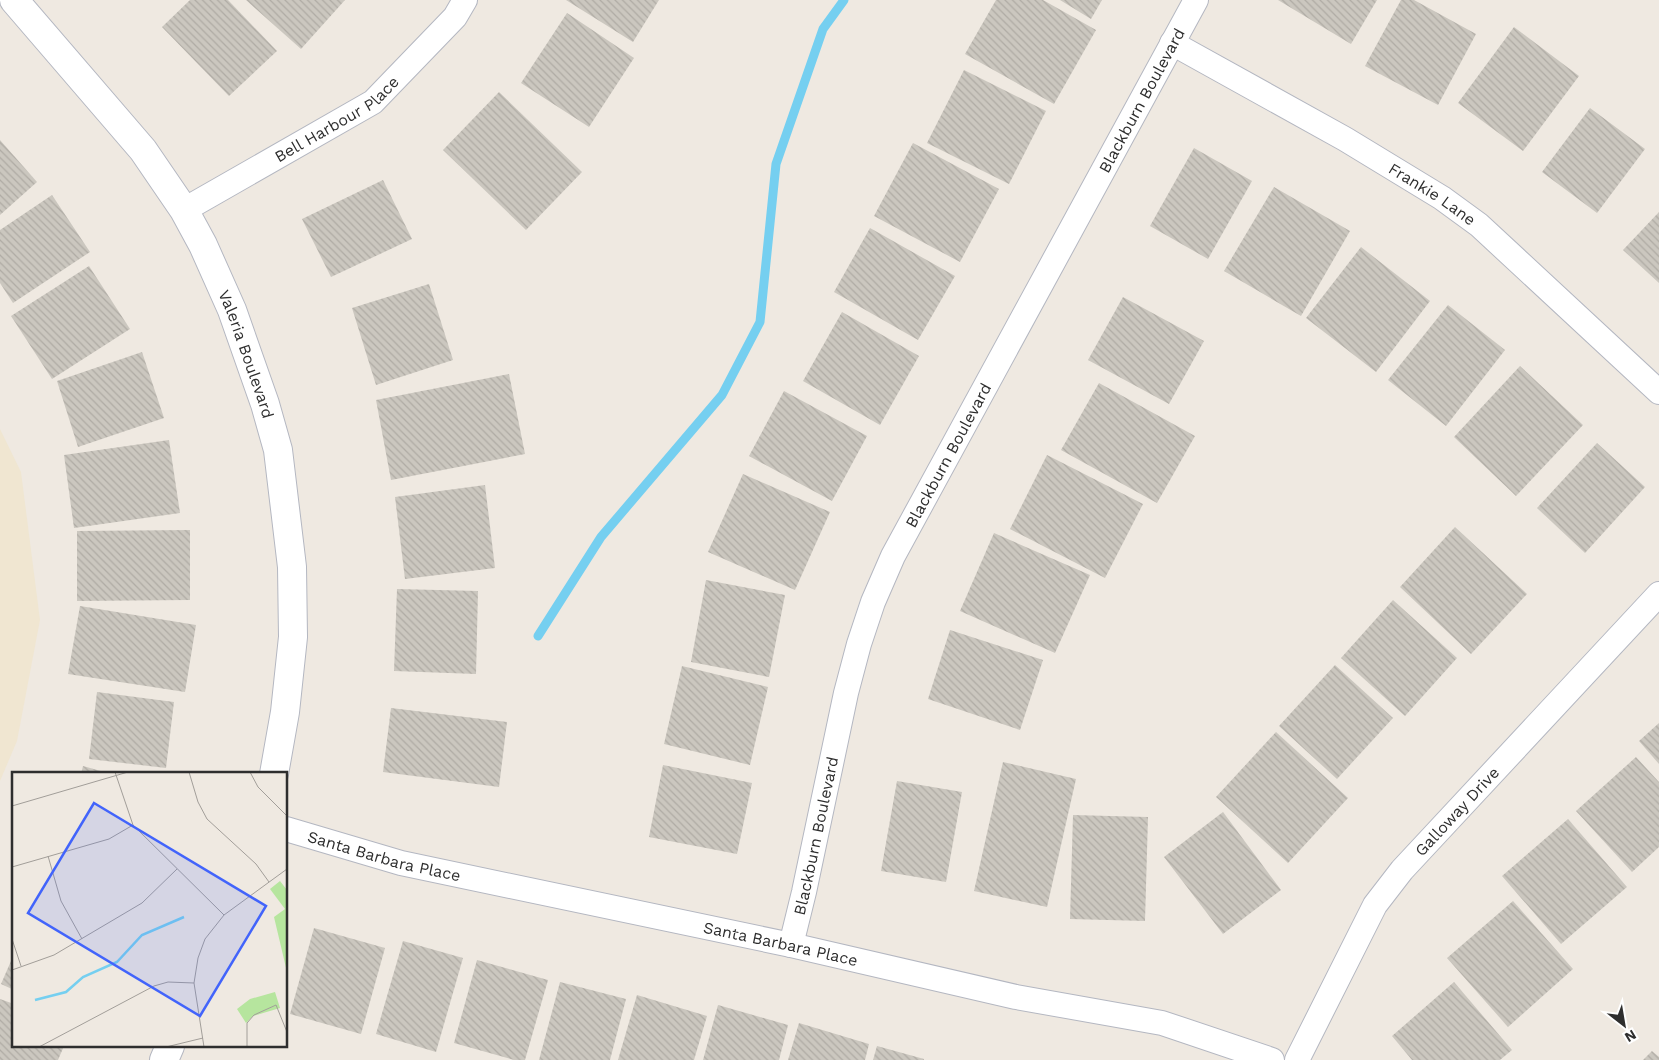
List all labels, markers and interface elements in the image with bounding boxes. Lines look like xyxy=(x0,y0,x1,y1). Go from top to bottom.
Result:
street label: Blackburn Boulevard xyxy=(1095,25,1189,176)
street label: Bell Harbour Place xyxy=(271,72,403,166)
street label: Frankie Lane xyxy=(1385,159,1479,229)
street label: Valeria Boulevard xyxy=(214,287,278,421)
street label: Blackburn Boulevard xyxy=(901,380,995,531)
street label: Blackburn Boulevard xyxy=(790,755,842,917)
street label: Galloway Drive xyxy=(1411,763,1503,860)
inset map xyxy=(12,772,288,1048)
street label: Santa Barbara Place xyxy=(305,827,462,885)
street label: Santa Barbara Place xyxy=(702,918,860,970)
north arrow xyxy=(1599,1000,1649,1050)
text: N xyxy=(1622,1027,1639,1046)

